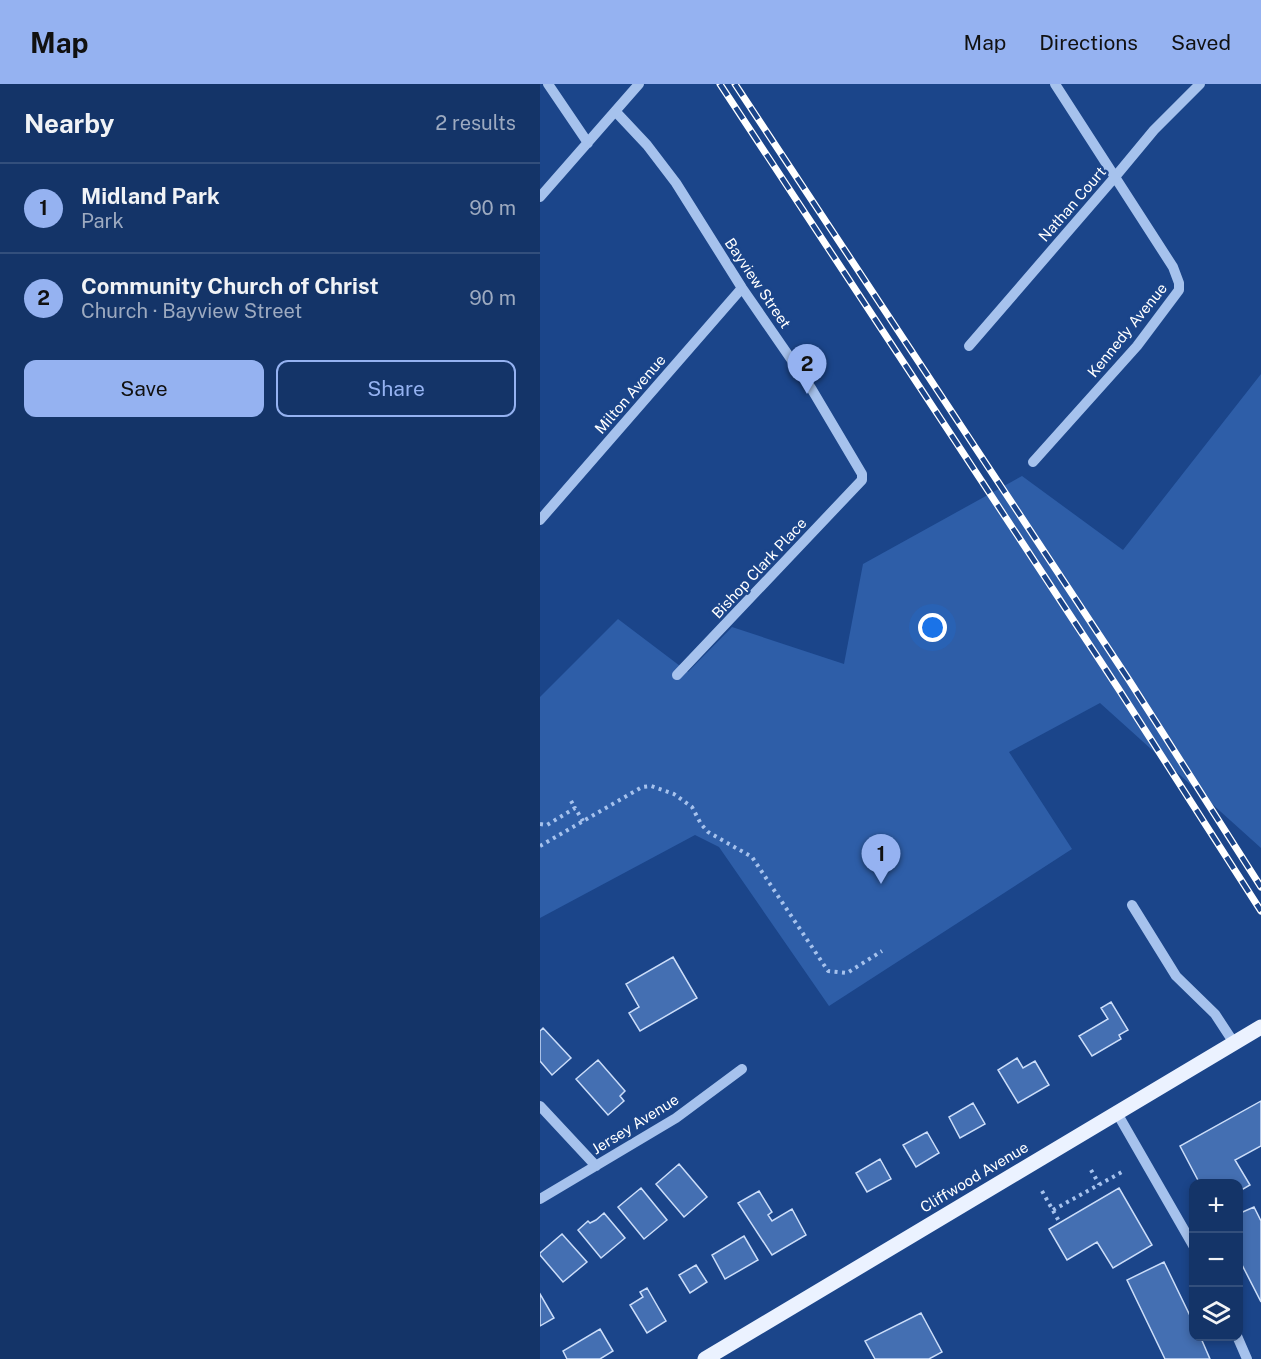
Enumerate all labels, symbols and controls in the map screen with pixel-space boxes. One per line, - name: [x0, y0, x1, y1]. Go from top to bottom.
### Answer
- text: Map: [30, 26, 89, 59]
- text: Map: [964, 30, 1006, 55]
- text: Directions: [1039, 30, 1138, 55]
- text: Saved: [1171, 30, 1231, 55]
- text: Nearby: [24, 108, 114, 139]
- text: 2 results: [435, 111, 516, 135]
- street label: Nathan Court: [1035, 163, 1109, 245]
- text: Midland Park: [81, 183, 220, 209]
- text: 1: [39, 196, 48, 220]
- text: 90 m: [469, 196, 516, 220]
- text: Park: [81, 209, 124, 233]
- street label: Bayview Street: [722, 235, 795, 331]
- text: Community Church of Christ: [81, 273, 379, 299]
- street label: Kennedy Avenue: [1084, 279, 1170, 381]
- text: 2: [37, 286, 50, 310]
- text: 90 m: [469, 286, 516, 310]
- text: Church · Bayview Street: [81, 299, 302, 323]
- pin: 2: [788, 344, 826, 394]
- street label: Milton Avenue: [591, 351, 669, 437]
- button: Save: [24, 360, 264, 417]
- button: Share: [276, 360, 516, 417]
- street label: Bishop Clark Place: [708, 514, 810, 622]
- your location: [918, 613, 947, 642]
- pin: 1: [862, 834, 900, 884]
- street label: Jersey Avenue: [588, 1090, 682, 1158]
- street label: Cliffwood Avenue: [917, 1138, 1031, 1216]
- map controls: [1189, 1179, 1243, 1341]
- button: +: [1189, 1179, 1243, 1233]
- button: −: [1189, 1233, 1243, 1287]
- button: layers: [1189, 1287, 1243, 1341]

